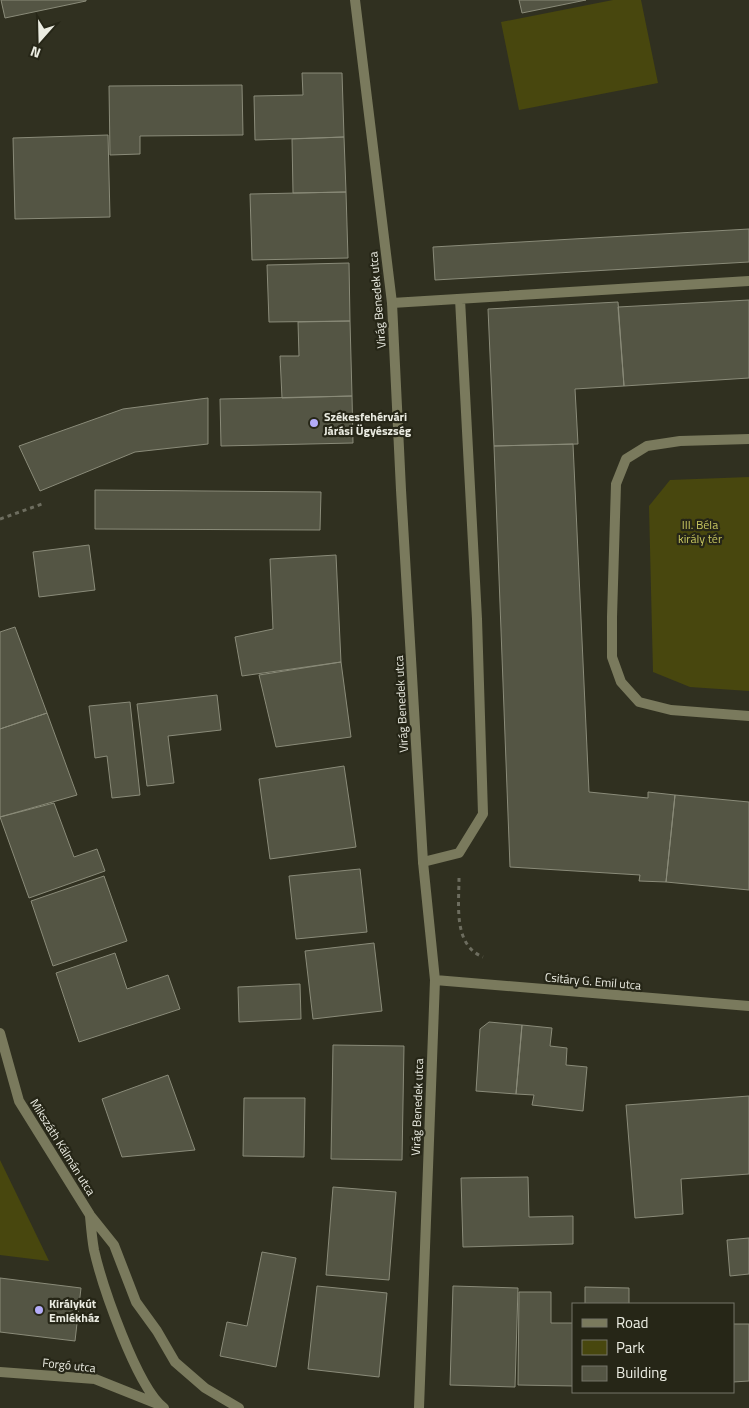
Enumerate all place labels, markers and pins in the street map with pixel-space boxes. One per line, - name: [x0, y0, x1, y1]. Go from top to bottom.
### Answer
- place label: Székesfehérvári Járási Ügyészség: [324, 407, 412, 440]
- marker: Székesfehérvári Járási Ügyészség: [308, 417, 320, 429]
- place label: Királykút Emlékház: [49, 1294, 99, 1327]
- marker: Királykút Emlékház: [33, 1304, 45, 1316]

